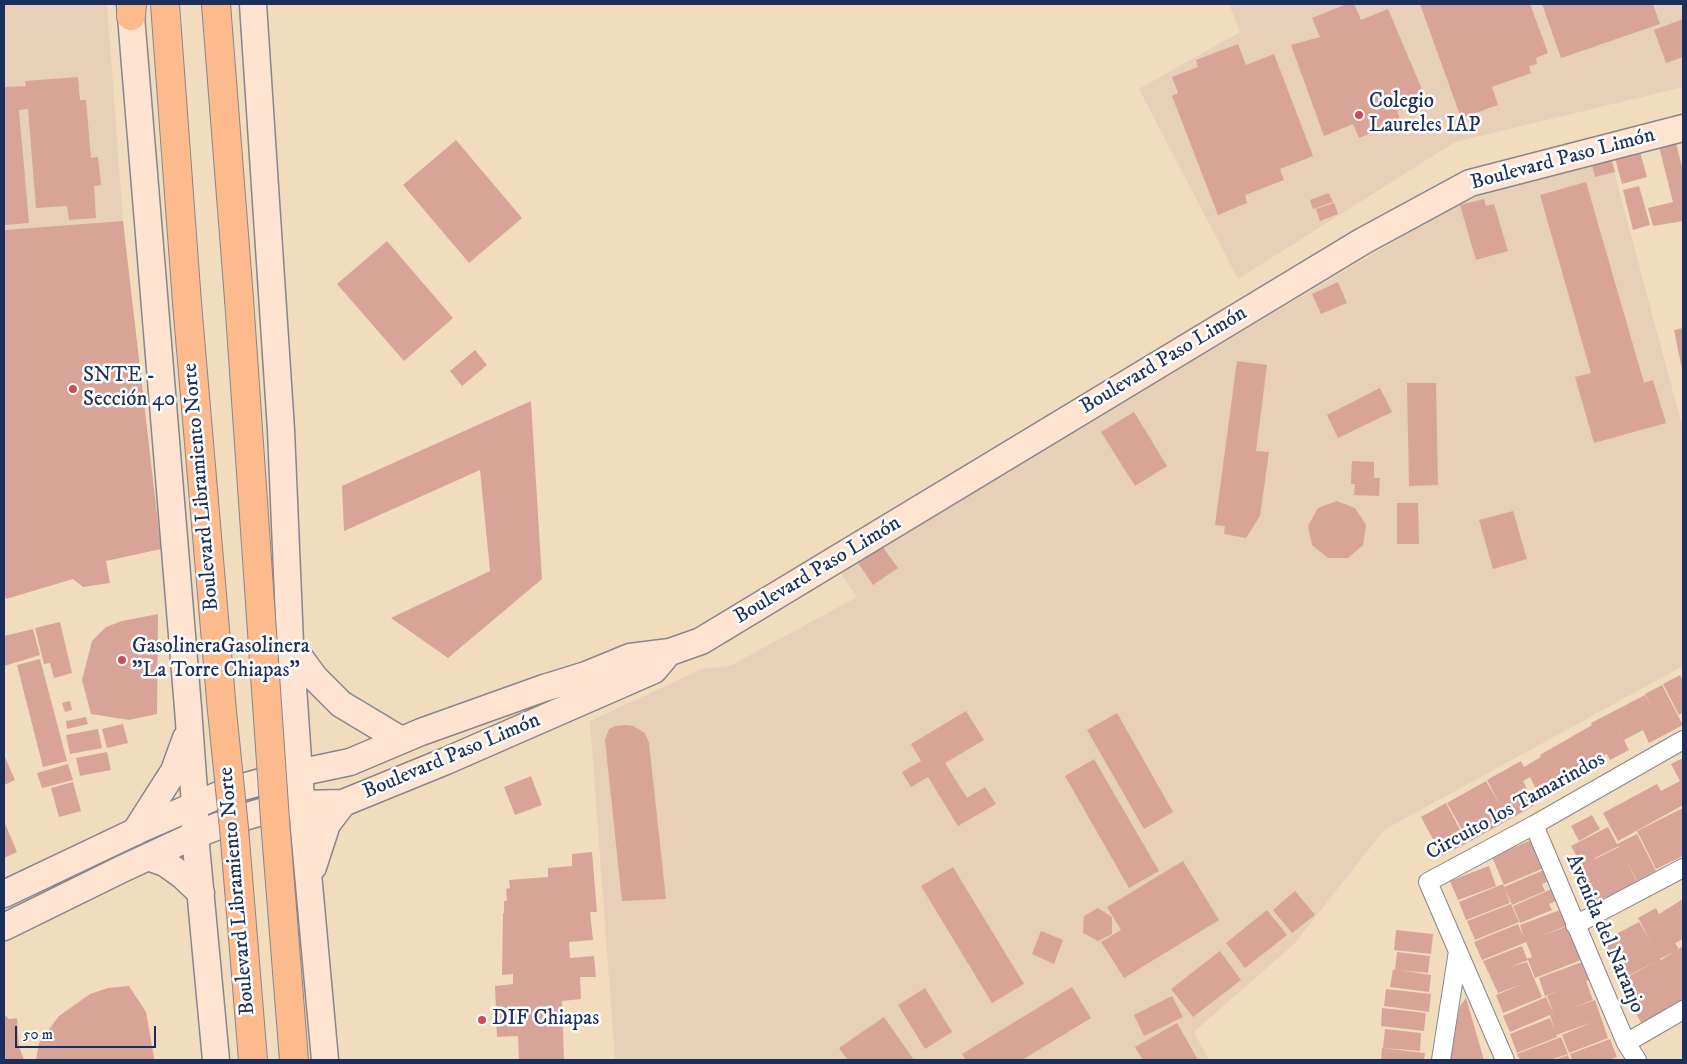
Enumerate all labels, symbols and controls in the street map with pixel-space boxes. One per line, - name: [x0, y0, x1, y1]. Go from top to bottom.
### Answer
- place label: Colegio Laureles IAP: [1369, 90, 1480, 140]
- marker: Colegio Laureles IAP: [1353, 109, 1365, 121]
- street label: Boulevard Paso Limón: [1468, 123, 1658, 197]
- street label: Boulevard Paso Limón: [1076, 301, 1252, 421]
- street label: Boulevard Libramiento Norte: [179, 362, 225, 612]
- place label: SNTE - Sección 40: [83, 364, 175, 414]
- marker: SNTE - Sección 40: [67, 383, 79, 395]
- street label: Boulevard Paso Limón: [730, 511, 906, 631]
- place label: GasolineraGasolinera "La Torre Chiapas": [132, 635, 310, 685]
- marker: GasolineraGasolinera "La Torre Chiapas": [116, 654, 128, 666]
- street label: Boulevard Paso Limón: [360, 708, 544, 806]
- street label: Circuito los Tamarindos: [1422, 747, 1610, 867]
- street label: Boulevard Libramiento Norte: [215, 766, 261, 1016]
- street label: Avenida del Naranjo: [1559, 851, 1649, 1017]
- place label: DIF Chiapas: [492, 1007, 599, 1033]
- marker: DIF Chiapas: [476, 1014, 488, 1026]
- scale bar: [18, 1016, 159, 1048]
- text: 50 m: [23, 1025, 53, 1044]

